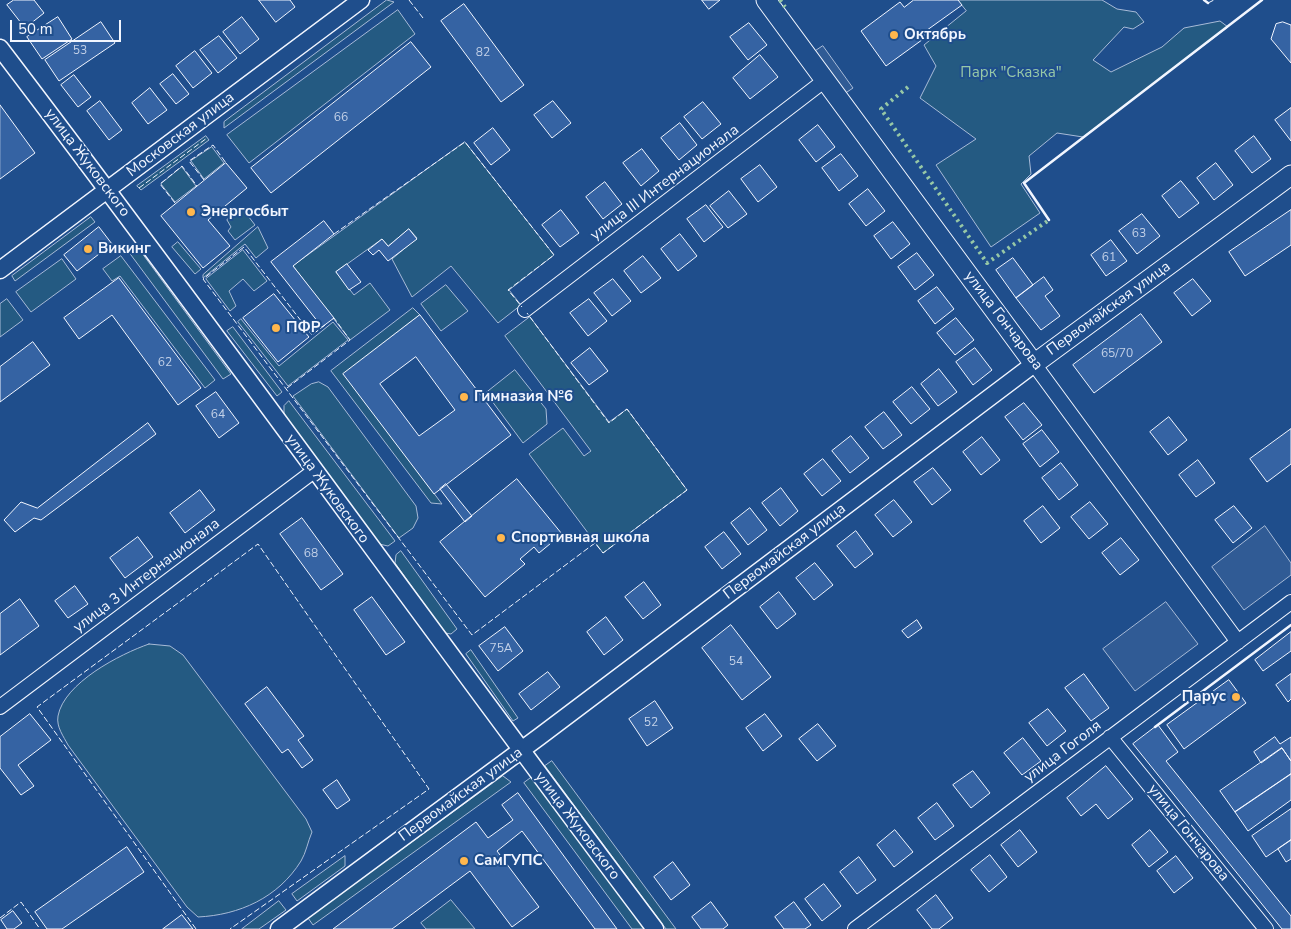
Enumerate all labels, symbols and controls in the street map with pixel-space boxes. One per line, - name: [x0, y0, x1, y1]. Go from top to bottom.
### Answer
- scale bar: [12, 10, 124, 42]
- text: 50 m: [18, 19, 53, 39]
- place label: Октябрь: [904, 26, 966, 44]
- marker: Октябрь: [888, 29, 900, 41]
- house number: 53: [73, 44, 87, 58]
- house number: 82: [476, 46, 490, 60]
- park label: Парк "Сказка": [960, 64, 1062, 82]
- street label: Московская улица: [124, 89, 238, 181]
- street label: улица Жуковского: [40, 105, 134, 221]
- house number: 66: [334, 111, 348, 125]
- street label: улица III Интернационала: [587, 121, 743, 245]
- place label: Энергосбыт: [201, 203, 288, 221]
- marker: Энергосбыт: [185, 206, 197, 218]
- house number: 63: [1132, 227, 1146, 241]
- place label: Викинг: [98, 240, 151, 258]
- marker: Викинг: [82, 243, 94, 255]
- house number: 61: [1102, 251, 1116, 265]
- street label: Первомайская улица: [1044, 258, 1174, 360]
- street label: улица Гончарова: [960, 268, 1046, 374]
- place label: ПФР: [286, 319, 321, 337]
- marker: ПФР: [270, 322, 282, 334]
- house number: 65/70: [1101, 347, 1133, 361]
- house number: 62: [158, 356, 172, 370]
- place label: Гимназия №6: [474, 388, 573, 406]
- marker: Гимназия №6: [458, 391, 470, 403]
- house number: 64: [211, 408, 225, 422]
- street label: улица Жуковского: [281, 431, 373, 547]
- street label: Первомайская улица: [720, 500, 850, 604]
- street label: улица 3 Интернационала: [70, 515, 224, 637]
- place label: Спортивная школа: [511, 529, 650, 547]
- marker: Спортивная школа: [495, 532, 507, 544]
- house number: 68: [304, 547, 318, 561]
- house number: 75А: [489, 642, 513, 656]
- house number: 54: [729, 655, 743, 669]
- place label: Парус: [1182, 688, 1226, 706]
- marker: Парус: [1230, 691, 1242, 703]
- house number: 52: [644, 716, 658, 730]
- street label: улица Гоголя: [1021, 717, 1105, 787]
- street label: Первомайская улица: [396, 744, 526, 846]
- street label: улица Жуковского: [530, 768, 624, 884]
- street label: улица Гончарова: [1143, 781, 1233, 885]
- place label: СамГУПС: [474, 852, 543, 870]
- marker: СамГУПС: [458, 855, 470, 867]

